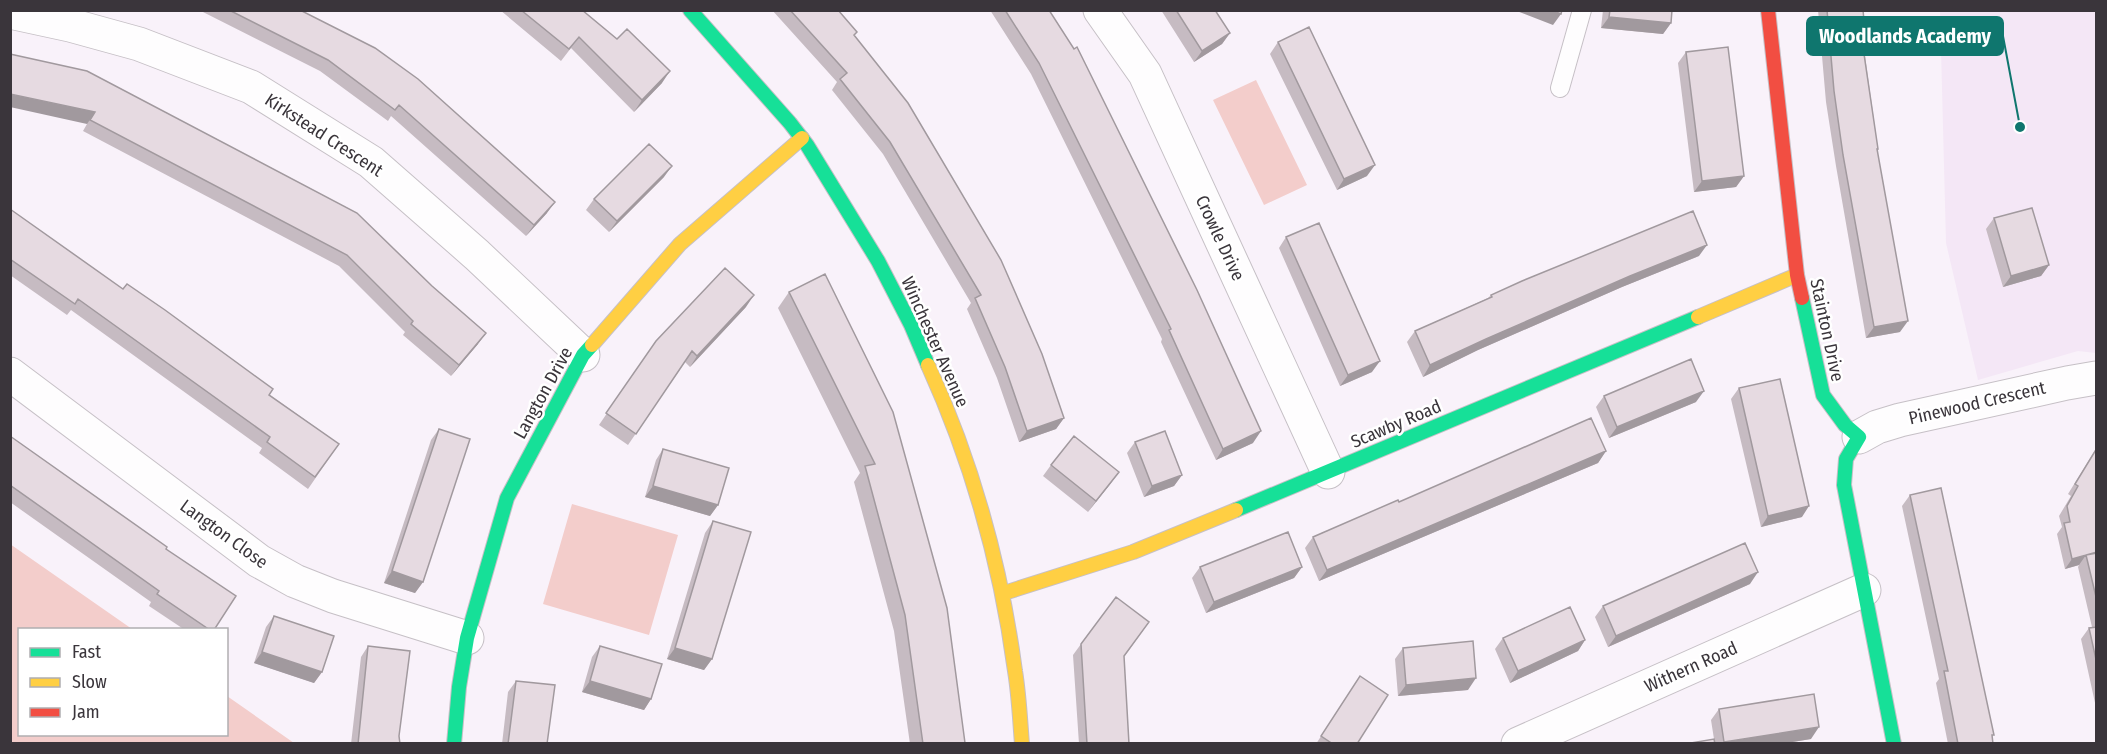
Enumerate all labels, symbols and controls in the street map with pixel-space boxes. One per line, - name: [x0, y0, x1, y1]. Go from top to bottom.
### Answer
- callout: Woodlands Academy: [1807, 17, 2003, 55]
- text: Woodlands Academy: [1819, 24, 1992, 48]
- street label: Kirkstead Crescent: [261, 89, 387, 181]
- street label: Crowle Drive: [1191, 192, 1249, 284]
- street label: Winchester Avenue: [896, 273, 974, 411]
- street label: Stainton Drive: [1805, 277, 1849, 383]
- street label: Langton Drive: [509, 343, 577, 443]
- street label: Pinewood Crescent: [1906, 377, 2048, 429]
- street label: Scawby Road: [1347, 395, 1445, 453]
- street label: Langton Close: [176, 495, 272, 573]
- legend: [18, 628, 228, 736]
- street label: Withern Road: [1641, 637, 1741, 697]
- text: Fast: [72, 641, 101, 663]
- text: Slow: [72, 671, 107, 693]
- text: Jam: [72, 701, 100, 723]

